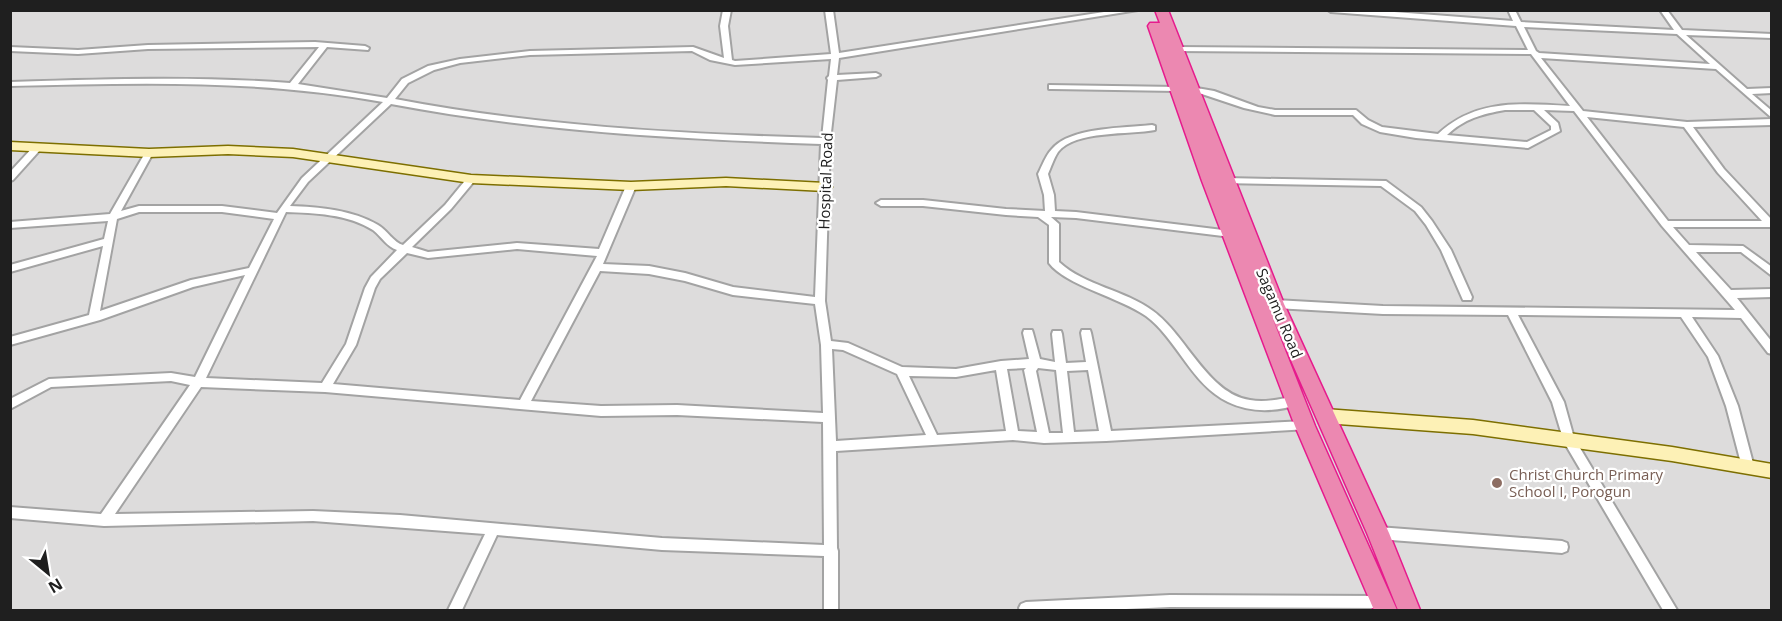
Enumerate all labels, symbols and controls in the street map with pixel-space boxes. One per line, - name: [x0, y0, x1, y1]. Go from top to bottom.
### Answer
- street label: Hospital Road: [813, 132, 837, 230]
- street label: Sagamu Road: [1252, 265, 1308, 361]
- place label: Christ Church Primary School I, Porogun: [1509, 464, 1664, 501]
- marker: Christ Church Primary School I, Porogun: [1490, 476, 1504, 490]
- north arrow: [18, 543, 78, 603]
- text: N: [44, 573, 67, 599]

